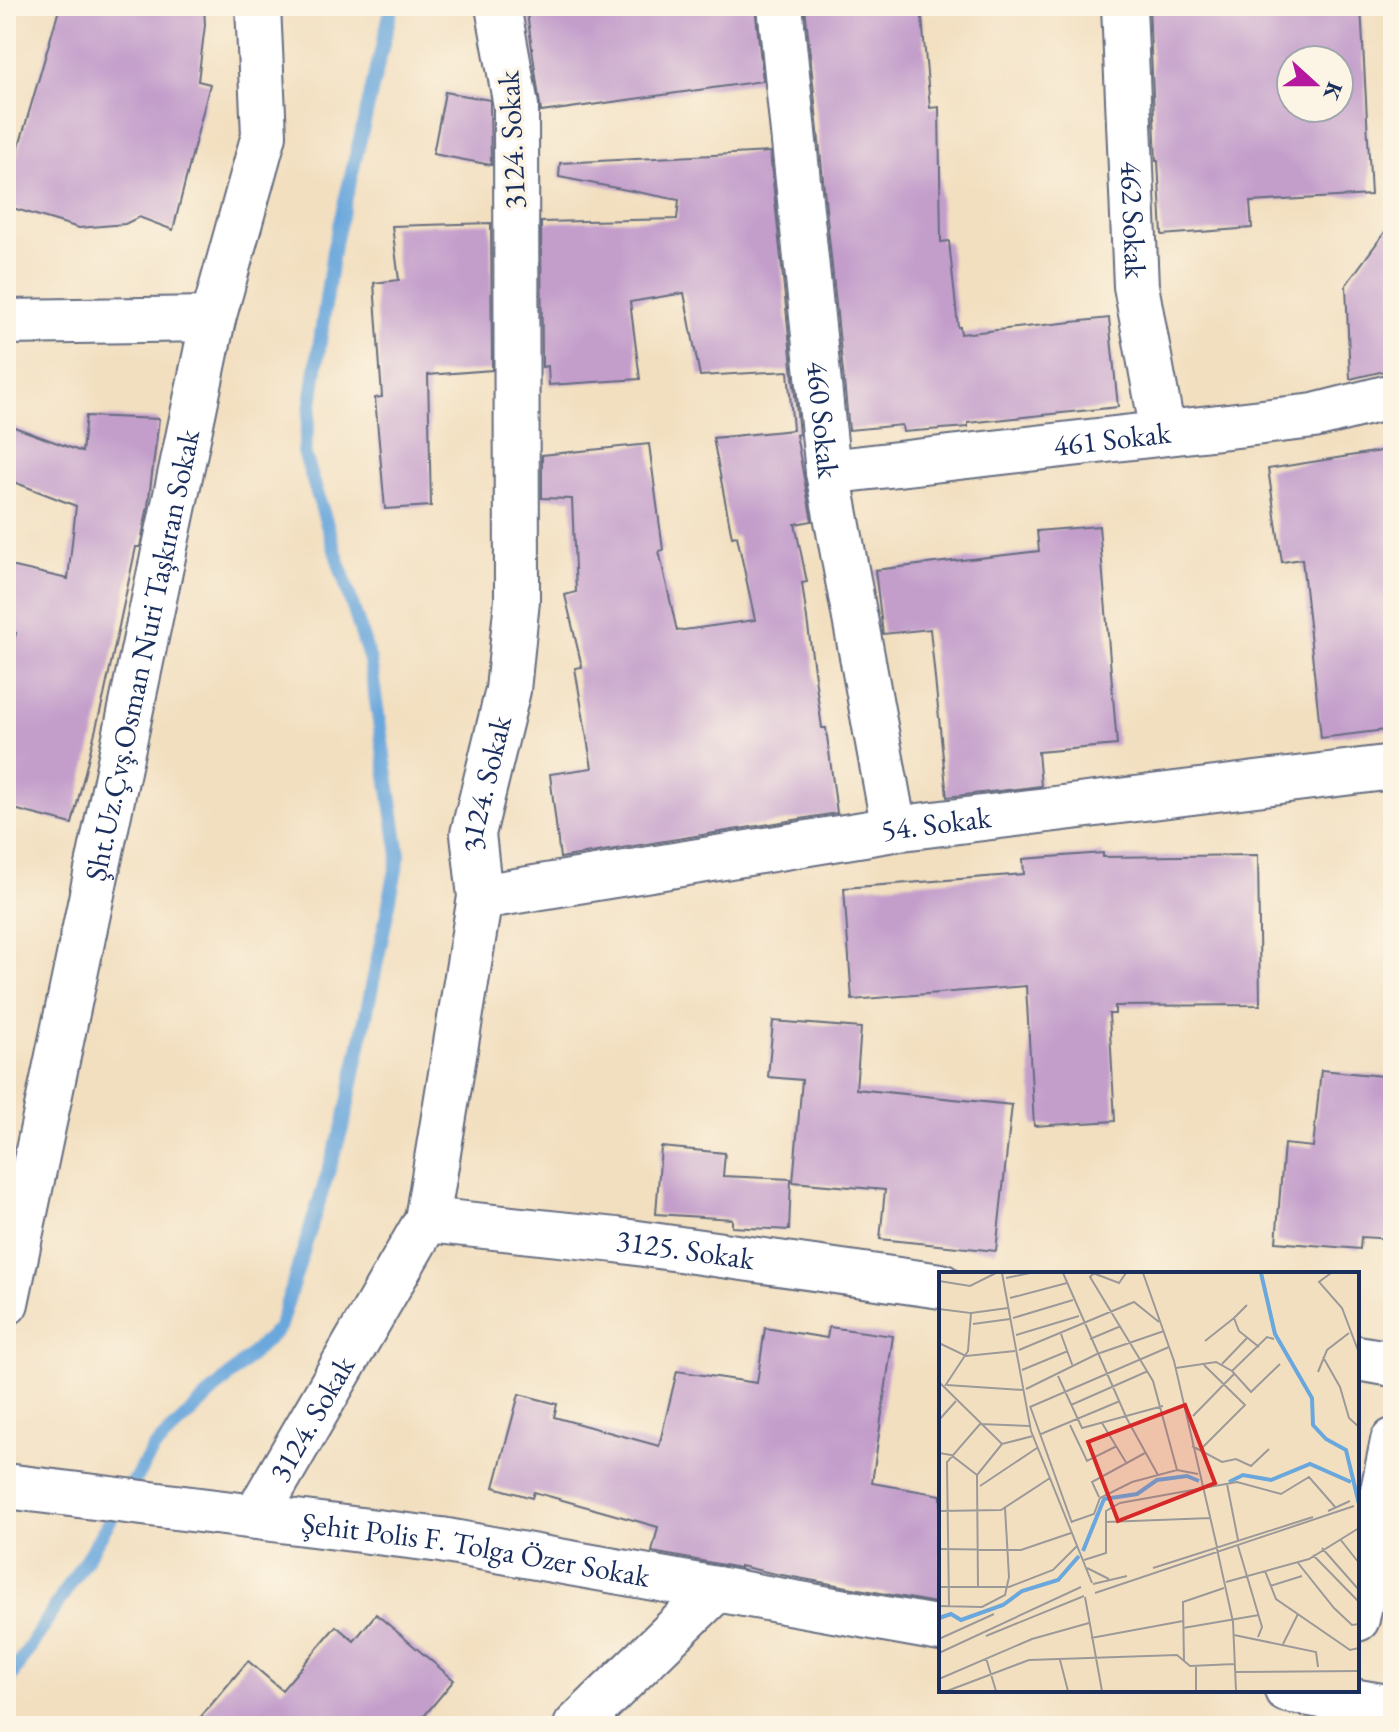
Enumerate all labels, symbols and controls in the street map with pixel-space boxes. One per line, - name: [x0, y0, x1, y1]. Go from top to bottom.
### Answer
- north arrow: [1275, 44, 1355, 124]
- street label: 3124. Sokak: [488, 69, 535, 210]
- text: K: [1317, 78, 1350, 104]
- street label: 462 Sokak: [1112, 160, 1156, 280]
- street label: 460 Sokak: [798, 359, 849, 481]
- street label: 461 Sokak: [1051, 413, 1174, 465]
- street label: Şht.Uz.Çvş.Osman Nuri Taşkıran Sokak: [75, 425, 208, 884]
- street label: 3124. Sokak: [453, 711, 520, 854]
- street label: 54. Sokak: [878, 797, 994, 850]
- street label: 3125. Sokak: [614, 1220, 758, 1278]
- inset map: [939, 1272, 1359, 1692]
- street label: 3124. Sokak: [260, 1348, 364, 1489]
- street label: Şehit Polis F. Tolga Özer Sokak: [299, 1503, 654, 1596]

